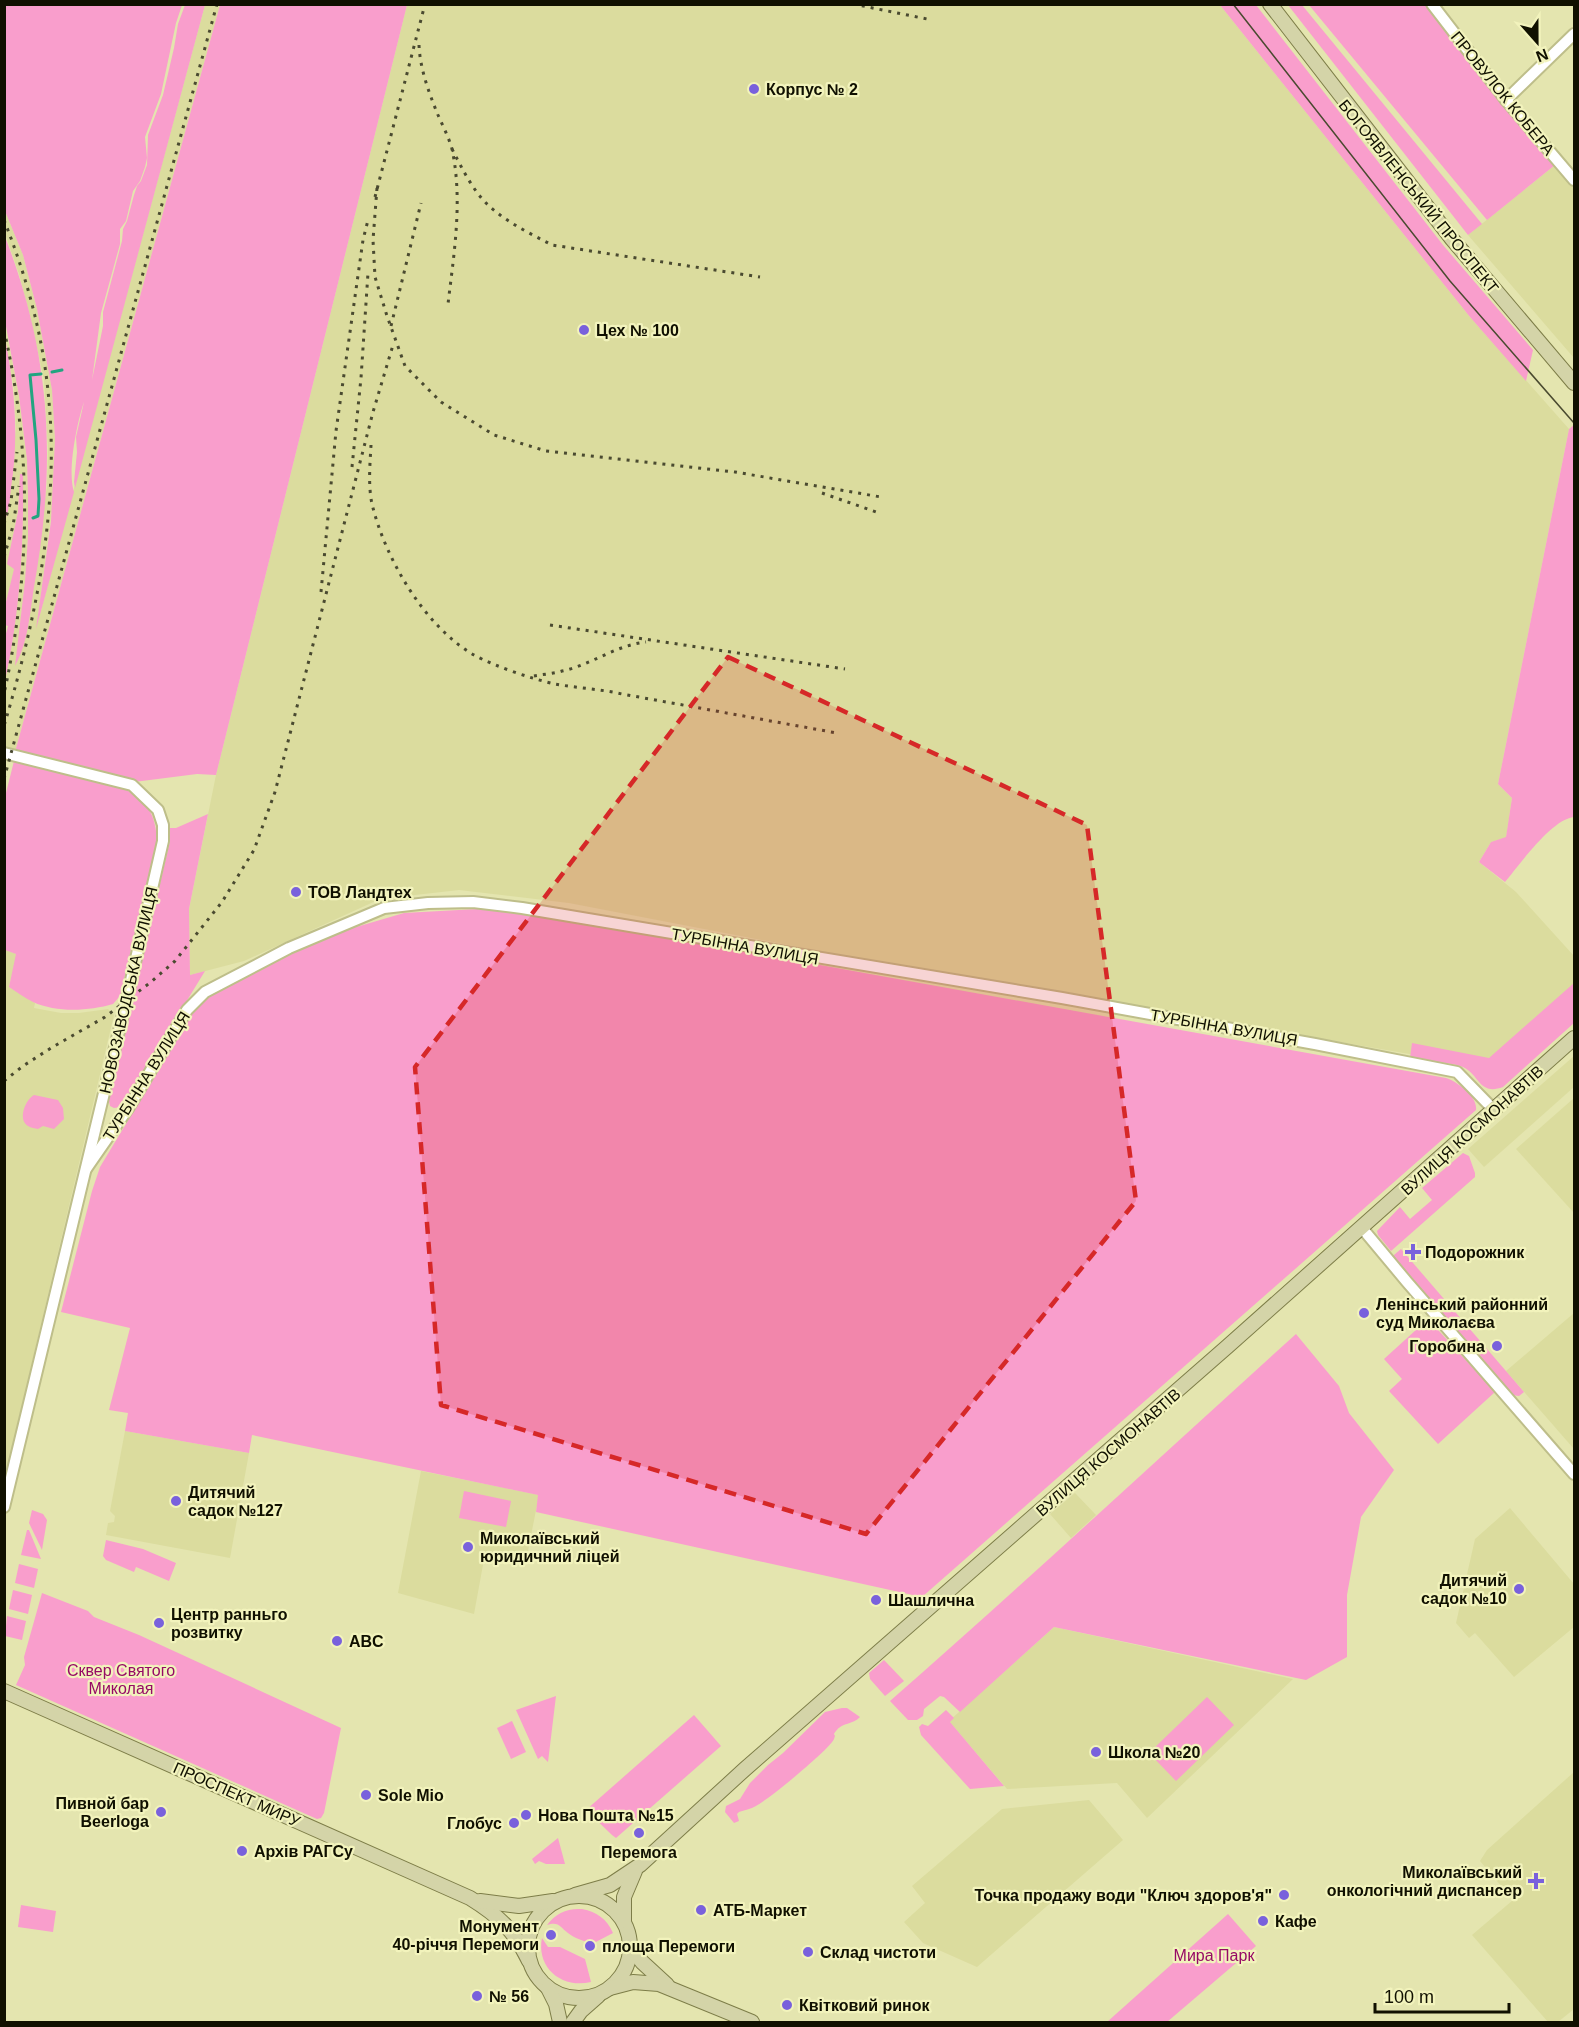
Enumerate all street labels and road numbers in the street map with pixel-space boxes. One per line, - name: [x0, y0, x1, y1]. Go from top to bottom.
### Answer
- street label: ПРОВУЛОК КОБЕРА: [1448, 28, 1558, 159]
- street label: БОГОЯВЛЕНСЬКИЙ ПРОСПЕКТ: [1335, 96, 1503, 296]
- street label: НОВОЗАВОДСЬКА ВУЛИЦЯ: [96, 885, 161, 1095]
- street label: ТУРБІННА ВУЛИЦЯ: [670, 925, 820, 968]
- street label: ТУРБІННА ВУЛИЦЯ: [1149, 1006, 1299, 1049]
- street label: ТУРБІННА ВУЛИЦЯ: [100, 1009, 193, 1144]
- street label: ВУЛИЦЯ КОСМОНАВТІВ: [1398, 1062, 1547, 1199]
- street label: ВУЛИЦЯ КОСМОНАВТІВ: [1033, 1385, 1184, 1519]
- street label: ПРОСПЕКТ МИРУ: [171, 1759, 304, 1830]

